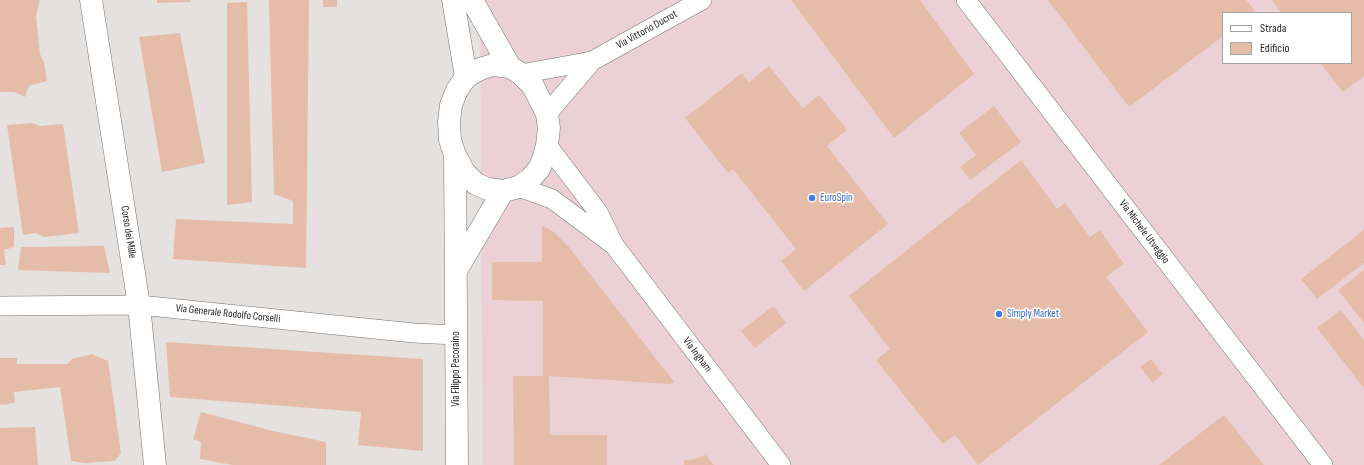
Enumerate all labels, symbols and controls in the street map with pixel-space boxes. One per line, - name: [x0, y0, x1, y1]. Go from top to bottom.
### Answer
- street label: Via Vittorio Ducrot: [614, 8, 680, 52]
- legend: [1222, 12, 1352, 64]
- text: Strada: [1260, 21, 1286, 36]
- text: Edificio: [1260, 41, 1289, 56]
- place label: EuroSpin: [820, 191, 853, 205]
- marker: EuroSpin: [807, 193, 817, 203]
- street label: Via Michele Utveggio: [1116, 198, 1172, 266]
- street label: Corso dei Mille: [117, 205, 139, 259]
- street label: Via Generale Rodolfo Corselli: [175, 302, 281, 326]
- place label: Simply Market: [1007, 307, 1059, 321]
- marker: Simply Market: [994, 309, 1004, 319]
- street label: Via Filippo Pecoraino: [449, 331, 463, 407]
- street label: Via Ingham: [680, 335, 714, 375]

